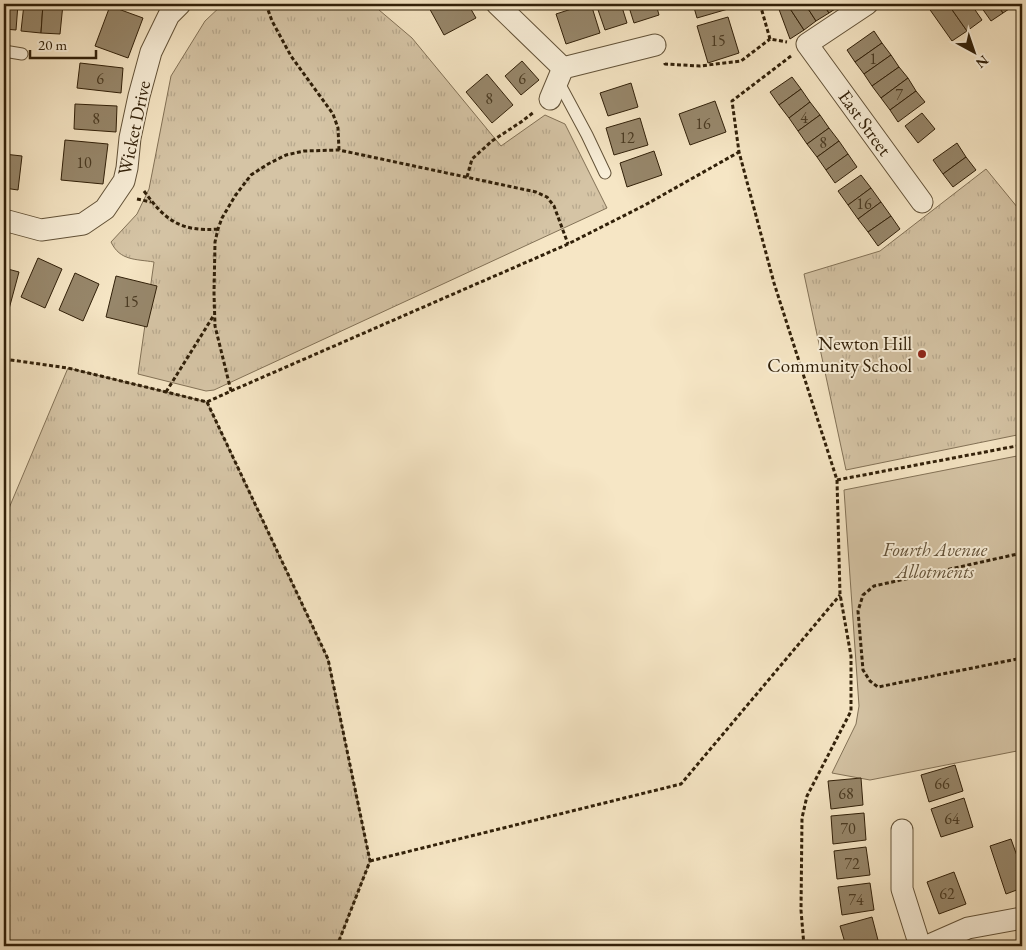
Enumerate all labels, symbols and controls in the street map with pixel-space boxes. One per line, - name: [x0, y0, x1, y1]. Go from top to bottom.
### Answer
- scale bar: [30, 28, 96, 60]
- north arrow: [948, 28, 998, 78]
- house number: 15: [710, 30, 726, 51]
- text: 20 m: [38, 35, 67, 54]
- house number: 1: [869, 48, 877, 69]
- text: N: [972, 51, 992, 73]
- house number: 6: [96, 68, 104, 89]
- house number: 6: [518, 68, 526, 89]
- street label: Wicket Drive: [112, 78, 156, 178]
- house number: 7: [895, 84, 903, 105]
- street label: East Street: [833, 85, 897, 161]
- house number: 8: [485, 88, 493, 109]
- house number: 4: [800, 107, 808, 128]
- house number: 8: [92, 108, 100, 129]
- house number: 16: [695, 113, 711, 134]
- house number: 12: [619, 127, 635, 148]
- house number: 8: [819, 132, 827, 153]
- house number: 10: [76, 152, 92, 173]
- house number: 16: [856, 193, 872, 214]
- house number: 15: [123, 291, 139, 312]
- place label: Newton Hill Community School: [767, 331, 912, 378]
- marker: Newton Hill Community School: [916, 348, 928, 360]
- park label: Fourth Avenue Allotments: [882, 537, 988, 584]
- house number: 66: [934, 773, 950, 794]
- house number: 68: [838, 783, 854, 804]
- house number: 64: [944, 808, 960, 829]
- house number: 70: [840, 818, 856, 839]
- house number: 72: [844, 853, 860, 874]
- house number: 62: [939, 883, 955, 904]
- house number: 74: [848, 889, 864, 910]

